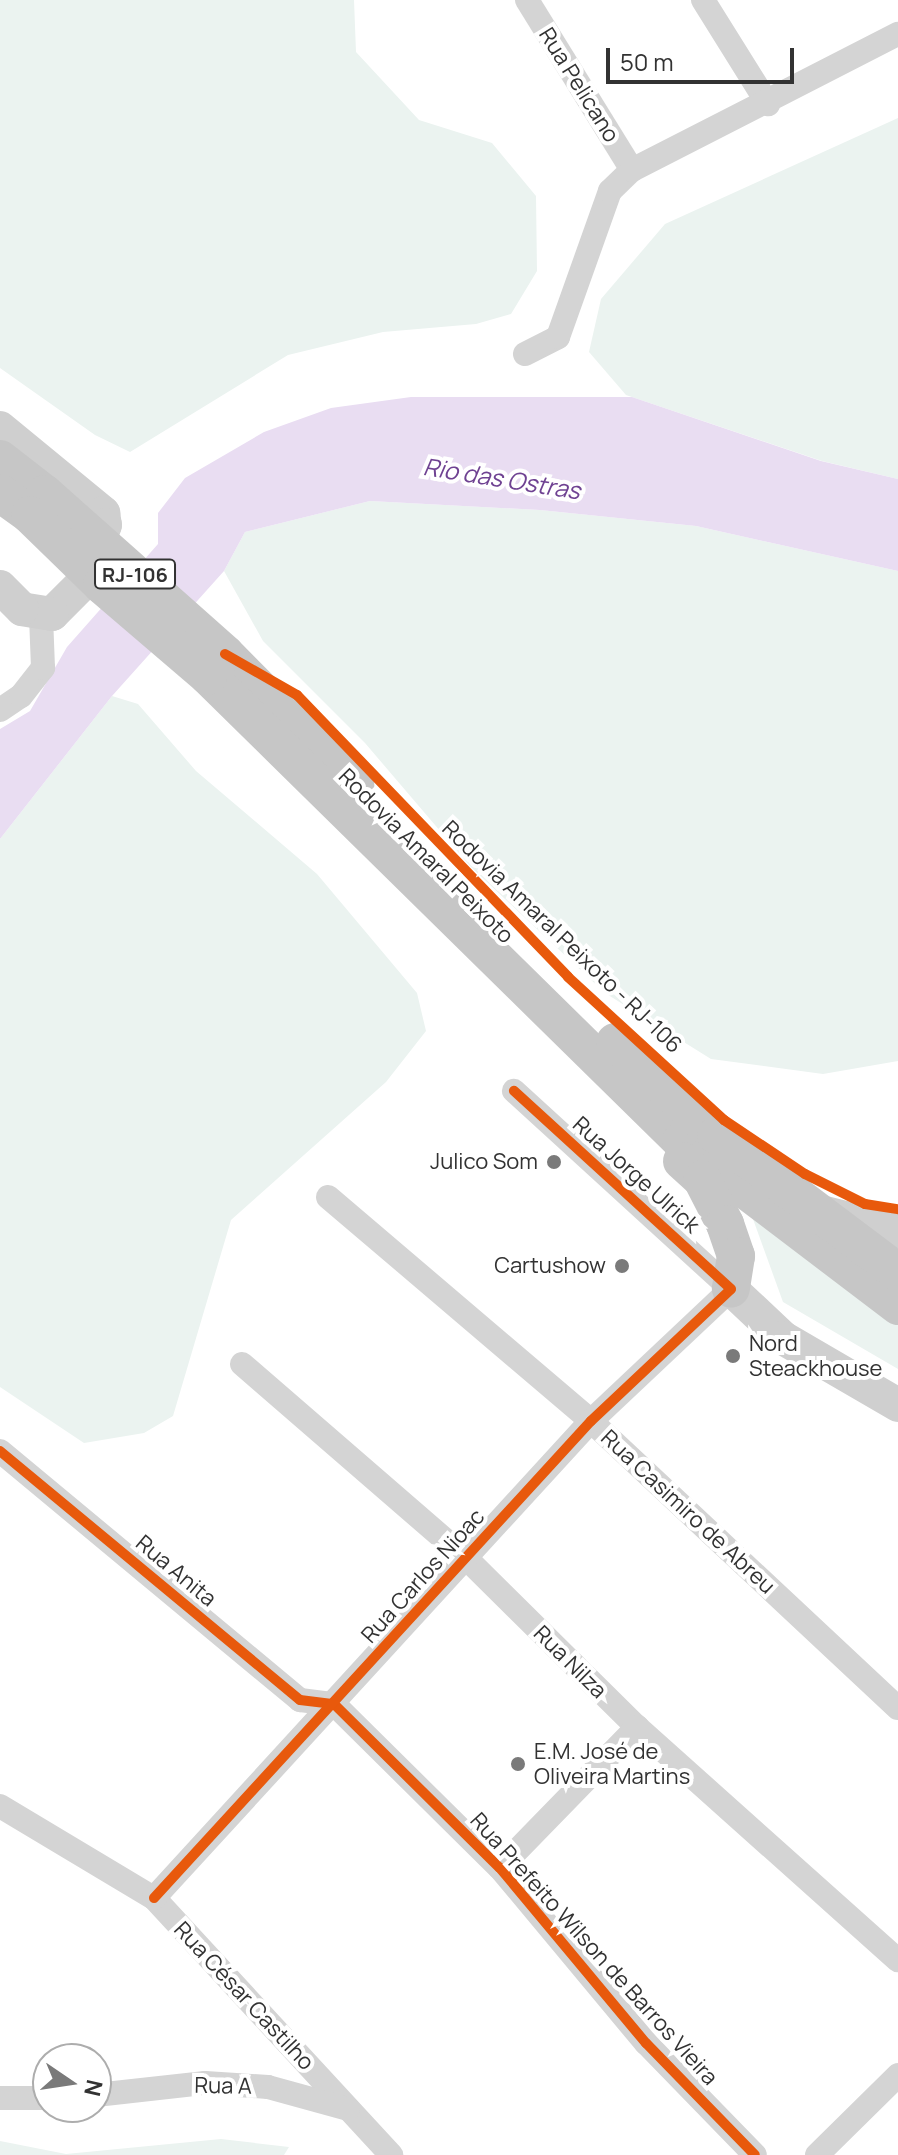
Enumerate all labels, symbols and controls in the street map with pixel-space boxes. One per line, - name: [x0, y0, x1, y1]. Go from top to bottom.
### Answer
- street label: Rua Pelicano: [533, 23, 625, 147]
- scale bar: [610, 32, 798, 82]
- text: 50 m: [620, 45, 674, 78]
- water label: Rio das Ostras: [422, 451, 582, 505]
- road number: RJ-106: [93, 558, 177, 590]
- street label: Rodovia Amaral Peixoto: [333, 763, 519, 949]
- street label: Rodovia Amaral Peixoto - RJ-106: [437, 815, 687, 1059]
- street label: Rua Jorge Ulrick: [567, 1111, 705, 1239]
- place label: Julico Som: [430, 1149, 538, 1175]
- marker: Julico Som: [545, 1153, 563, 1171]
- place label: Cartushow: [494, 1253, 606, 1279]
- marker: Cartushow: [613, 1257, 631, 1275]
- place label: Nord Steackhouse: [749, 1330, 882, 1382]
- marker: Nord Steackhouse: [724, 1347, 742, 1365]
- street label: Rua Casimiro de Abreu: [596, 1425, 780, 1599]
- street label: Rua Carlos Nioac: [356, 1504, 490, 1648]
- street label: Rua Anita: [130, 1530, 222, 1612]
- street label: Rua Nilza: [528, 1620, 612, 1704]
- place label: E.M. José de Oliveira Martins: [534, 1738, 690, 1790]
- marker: E.M. José de Oliveira Martins: [509, 1755, 527, 1773]
- street label: Rua Prefeito Wilson de Barros Vieira: [465, 1807, 723, 2091]
- street label: Rua César Castilho: [169, 1916, 319, 2076]
- north arrow: [32, 2043, 112, 2123]
- street label: Rua A: [194, 2072, 252, 2100]
- text: N: [77, 2077, 110, 2099]

